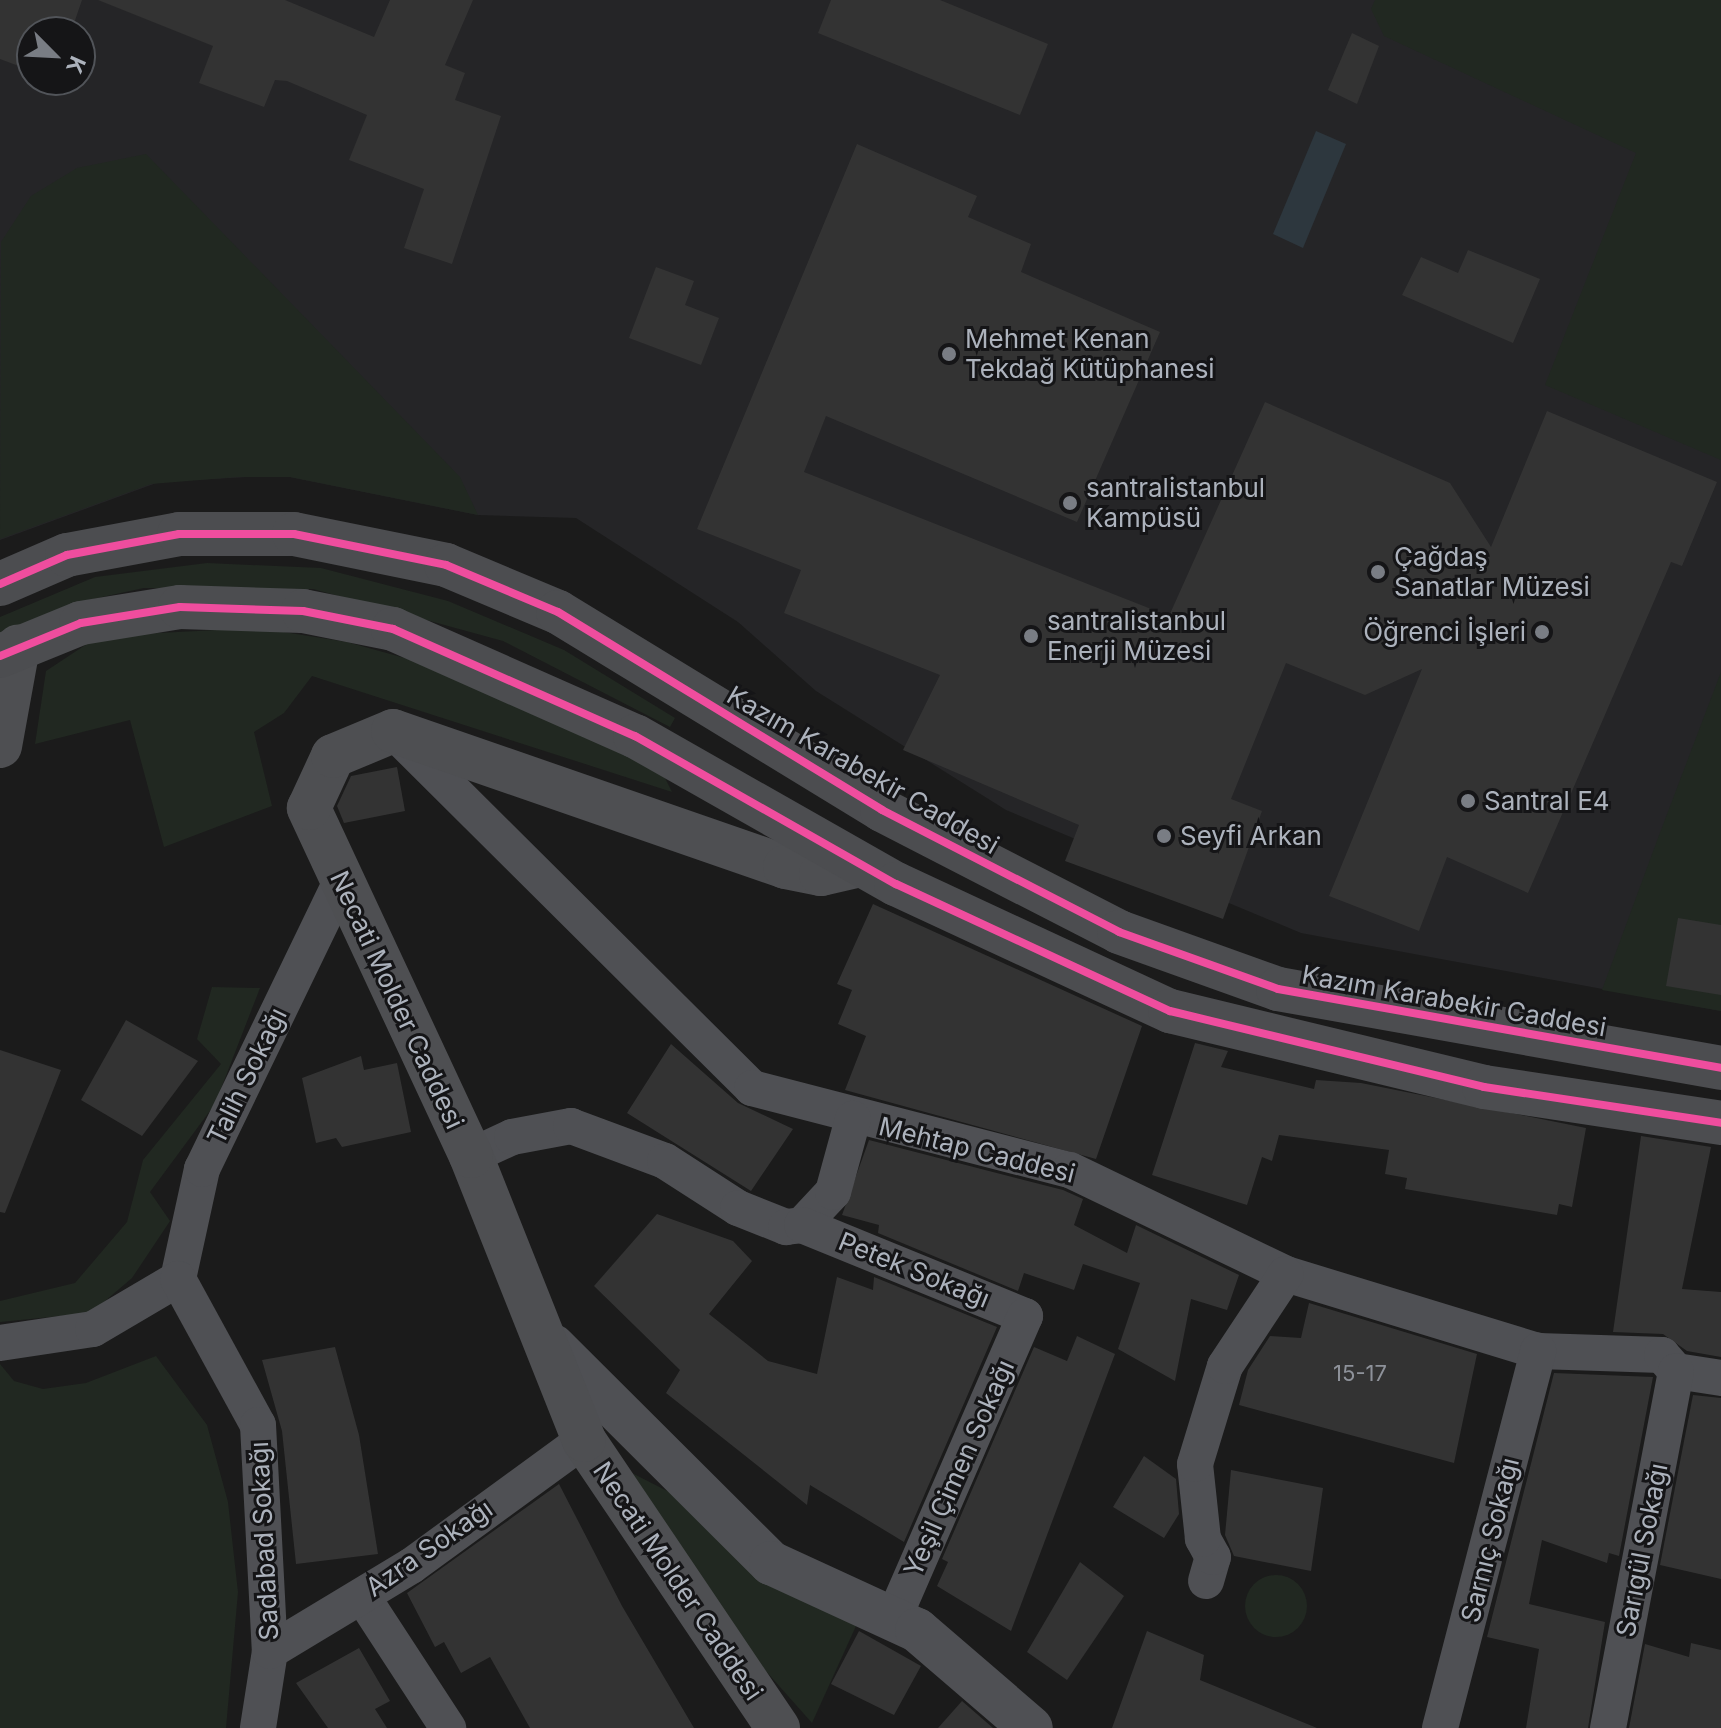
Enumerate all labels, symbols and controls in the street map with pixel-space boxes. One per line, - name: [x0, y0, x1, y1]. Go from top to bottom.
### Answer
- north arrow: [16, 16, 96, 96]
- text: K: [61, 52, 91, 77]
- place label: Mehmet Kenan Tekdağ Kütüphanesi: [965, 323, 1215, 384]
- marker: Mehmet Kenan Tekdağ Kütüphanesi: [940, 345, 958, 363]
- place label: santralistanbul Kampüsü: [1086, 472, 1265, 534]
- marker: santralistanbul Kampüsü: [1061, 494, 1079, 512]
- place label: Çağdaş Sanatlar Müzesi: [1394, 541, 1590, 602]
- marker: Çağdaş Sanatlar Müzesi: [1369, 563, 1387, 581]
- place label: santralistanbul Enerji Müzesi: [1047, 605, 1226, 666]
- place label: Öğrenci İşleri: [1363, 616, 1526, 648]
- marker: Öğrenci İşleri: [1533, 623, 1551, 641]
- marker: santralistanbul Enerji Müzesi: [1022, 627, 1040, 645]
- street label: Kazım Karabekir Caddesi: [722, 679, 1004, 861]
- place label: Santral E4: [1484, 785, 1610, 817]
- marker: Santral E4: [1459, 792, 1477, 810]
- place label: Seyfi Arkan: [1180, 820, 1322, 852]
- marker: Seyfi Arkan: [1155, 827, 1173, 845]
- street label: Necati Molder Caddesi: [324, 866, 470, 1134]
- street label: Kazım Karabekir Caddesi: [1299, 959, 1609, 1043]
- street label: Talih Sokağı: [201, 1003, 293, 1149]
- street label: Mehtap Caddesi: [876, 1111, 1078, 1189]
- street label: Petek Sokağı: [834, 1226, 994, 1314]
- street label: Yeşil Çimen Sokağı: [897, 1355, 1021, 1581]
- house number: 15-17: [1333, 1361, 1387, 1387]
- street label: Sadabad Sokağı: [243, 1441, 285, 1641]
- street label: Sarnıç Sokağı: [1454, 1454, 1526, 1626]
- street label: Necati Molder Caddesi: [587, 1456, 769, 1706]
- street label: Sarıgül Sokağı: [1610, 1461, 1674, 1639]
- street label: Azra Sokağı: [360, 1493, 498, 1603]

